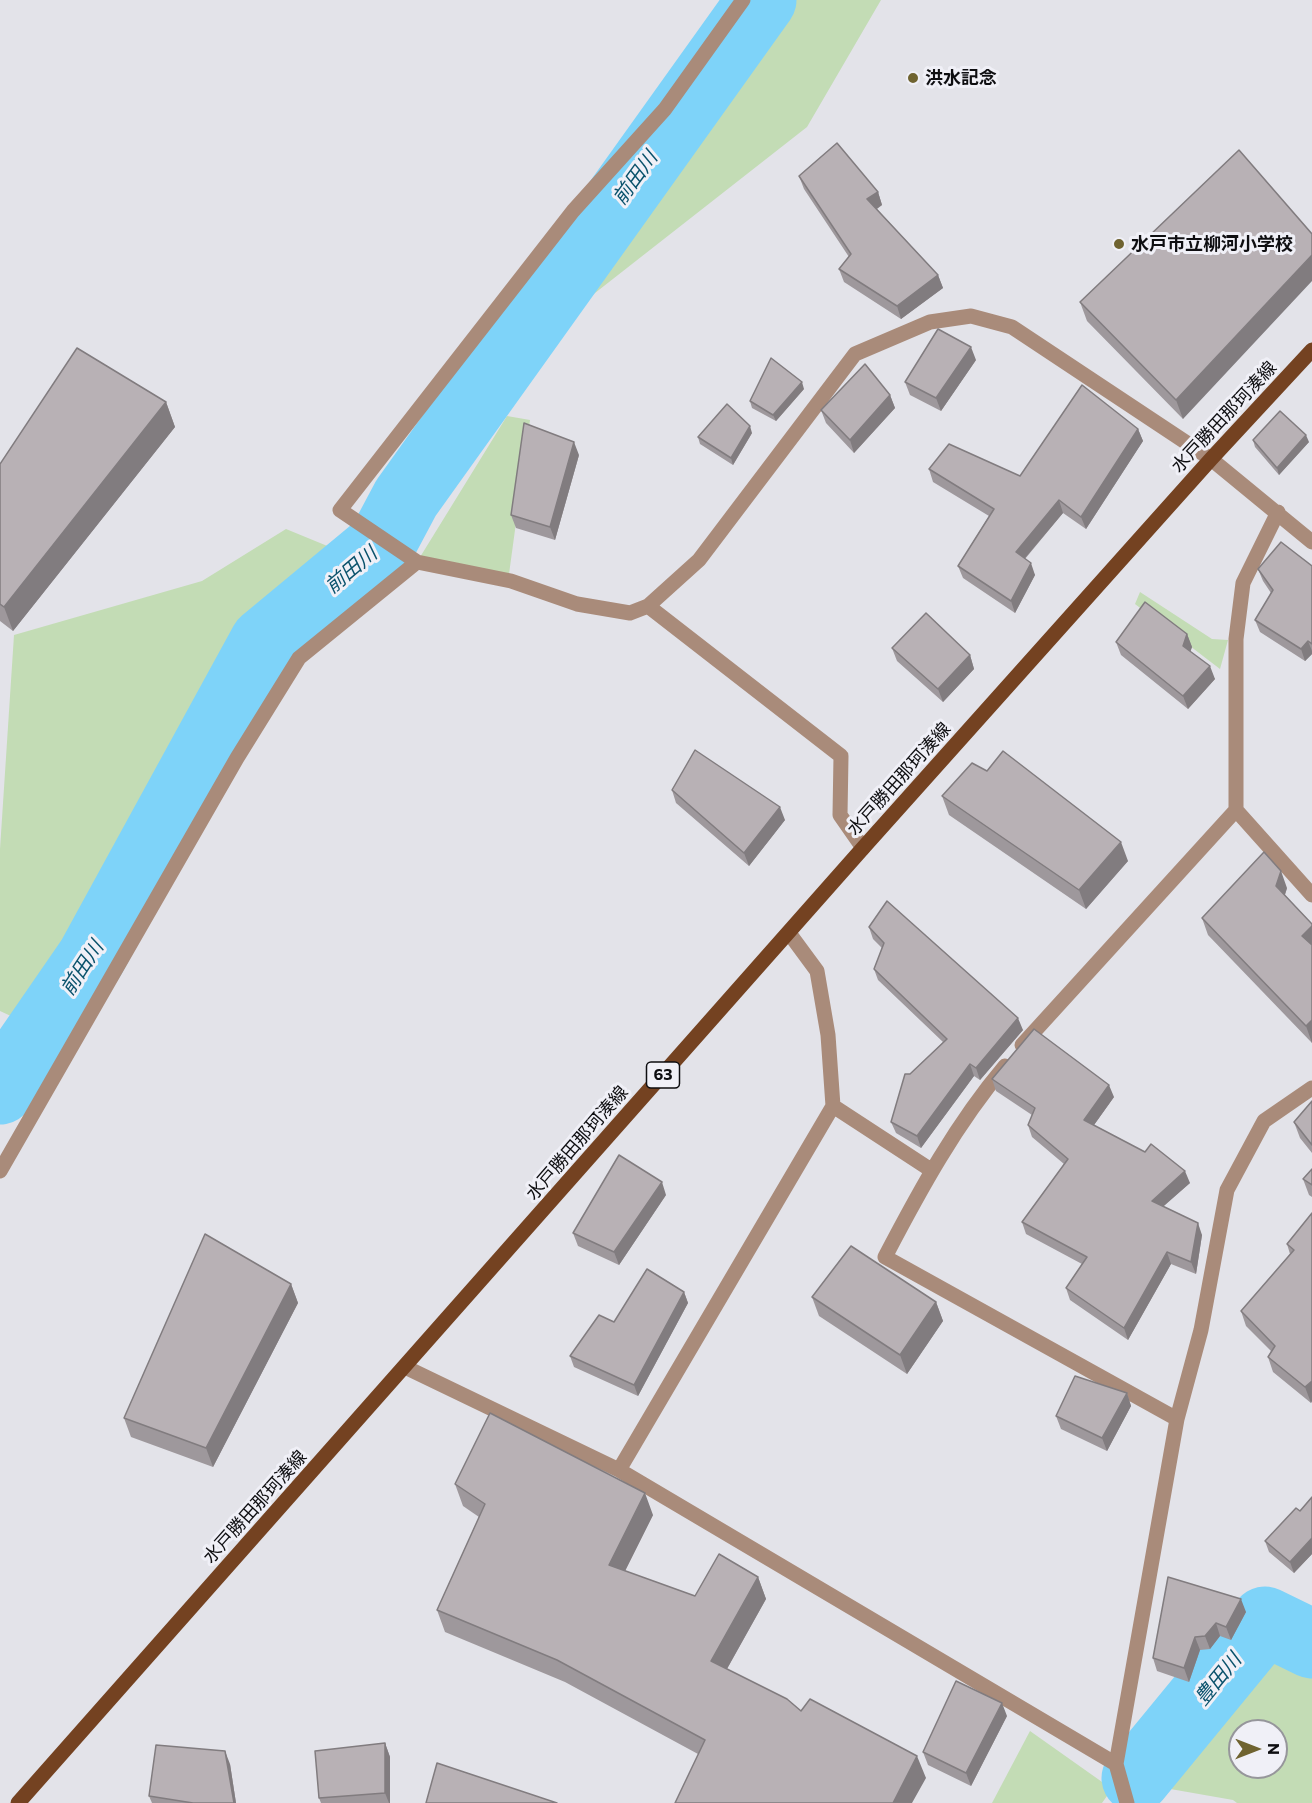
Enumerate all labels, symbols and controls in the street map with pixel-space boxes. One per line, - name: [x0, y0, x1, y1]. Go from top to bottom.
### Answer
- place label: 洪水記念: [925, 67, 997, 89]
- marker: 洪水記念: [906, 71, 920, 85]
- water label: 前田川: [608, 147, 662, 209]
- place label: 水戸市立柳河小学校: [1131, 233, 1293, 255]
- marker: 水戸市立柳河小学校: [1112, 237, 1126, 251]
- street label: 水戸勝田那珂湊線: [1167, 357, 1281, 477]
- water label: 前田川: [320, 542, 382, 598]
- street label: 水戸勝田那珂湊線: [843, 718, 955, 840]
- water label: 前田川: [56, 936, 108, 1000]
- road number: 63: [646, 1062, 680, 1088]
- street label: 水戸勝田那珂湊線: [522, 1082, 632, 1204]
- street label: 水戸勝田那珂湊線: [199, 1446, 311, 1568]
- water label: 豊田川: [1190, 1648, 1246, 1710]
- north arrow: [1228, 1719, 1288, 1779]
- text: N: [1265, 1743, 1284, 1755]

